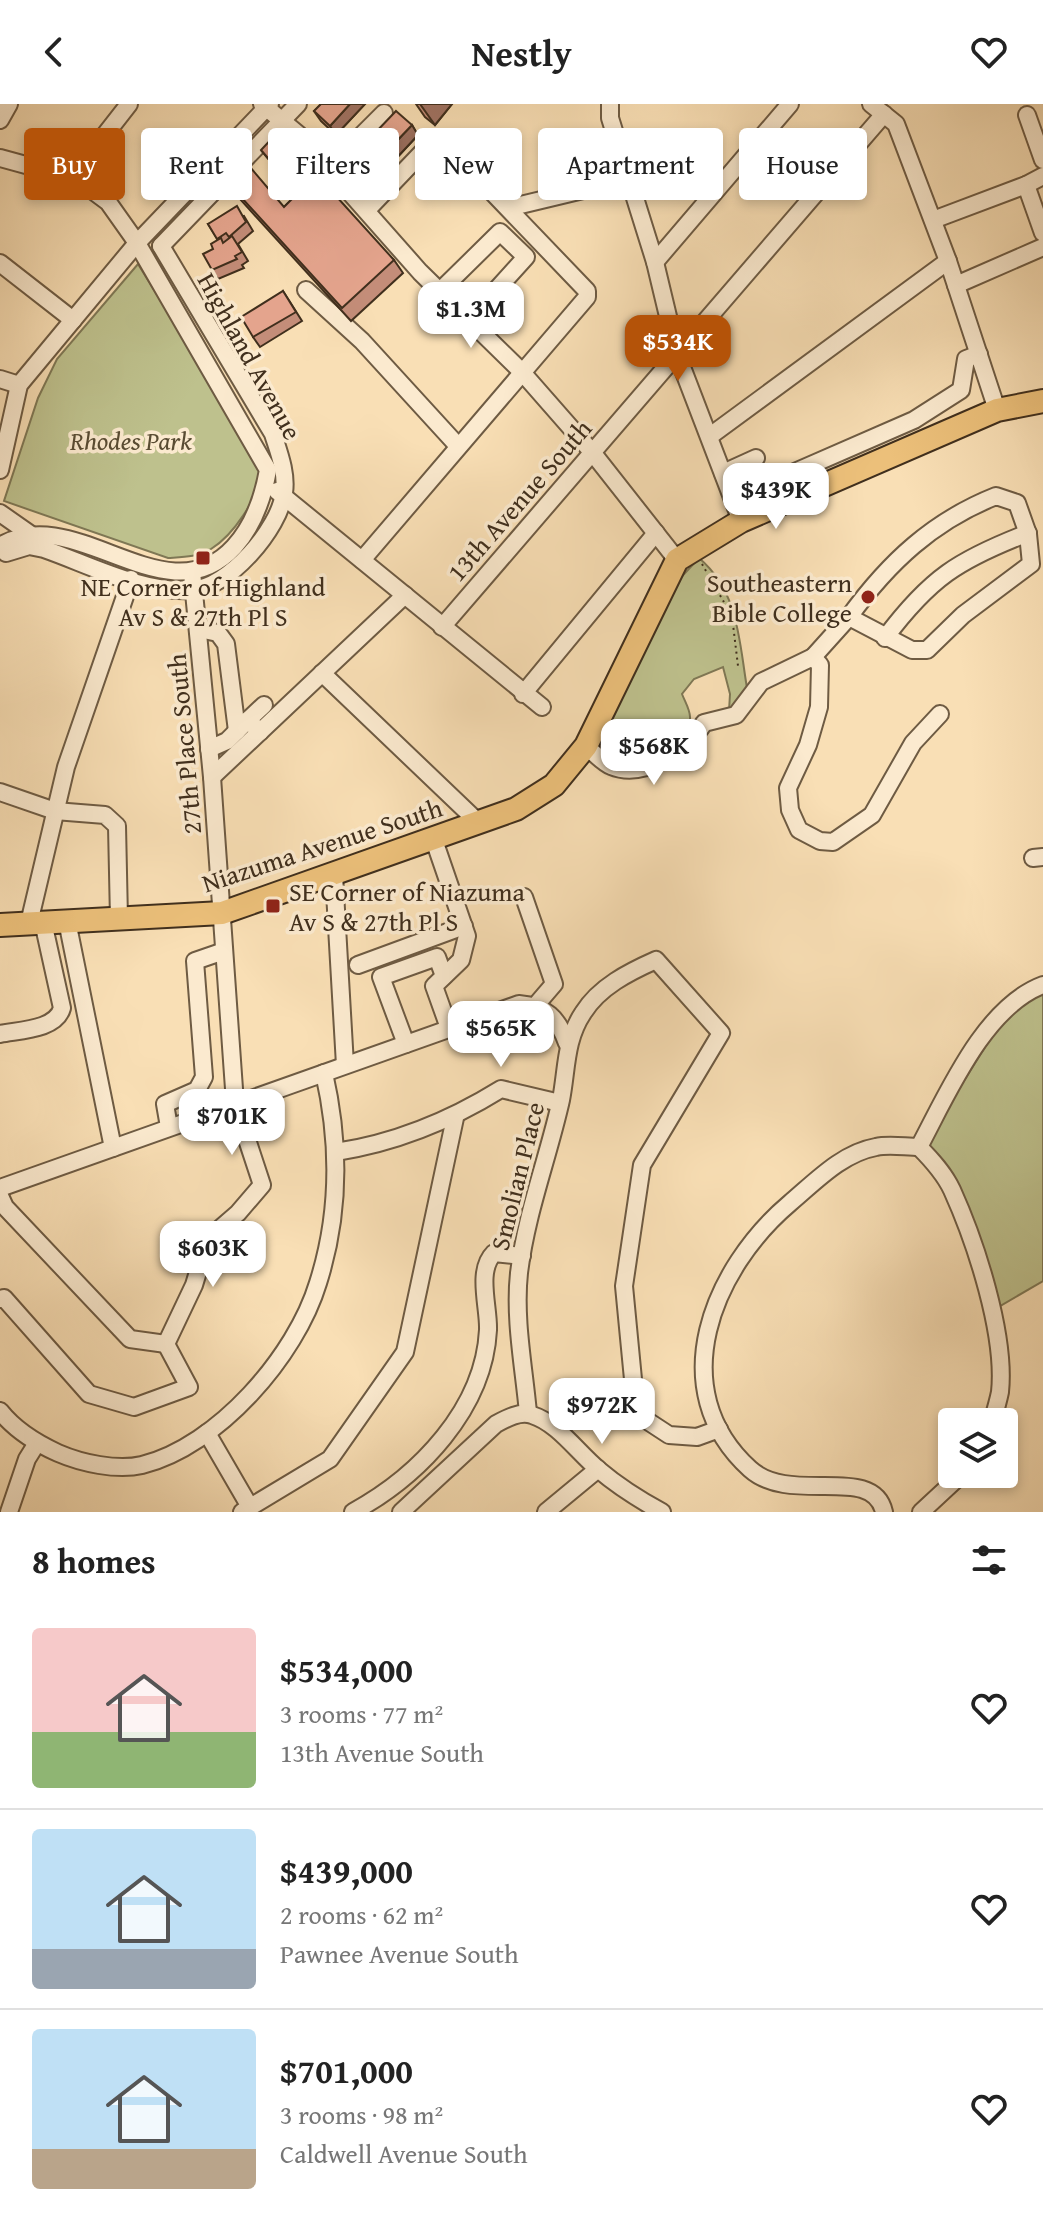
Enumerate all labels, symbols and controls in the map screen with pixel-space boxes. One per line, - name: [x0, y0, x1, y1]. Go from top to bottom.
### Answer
- text: Nestly: [471, 26, 572, 79]
- icon: back: [32, 30, 76, 74]
- icon: heart: [967, 30, 1011, 74]
- chip: Buy: [24, 128, 125, 200]
- chip: Rent: [141, 128, 252, 200]
- chip: Filters: [268, 128, 399, 200]
- chip: New: [415, 128, 522, 200]
- chip: Apartment: [538, 128, 723, 200]
- chip: House: [739, 128, 867, 200]
- street label: Highland Avenue: [188, 265, 312, 447]
- pin: $1.3M: [415, 282, 527, 350]
- text: $1.3M: [436, 288, 506, 327]
- pin: $534K: [622, 315, 734, 383]
- text: $534K: [643, 321, 713, 360]
- street label: 13th Avenue South: [437, 410, 601, 590]
- park label: Rhodes Park: [69, 421, 192, 460]
- pin: $439K: [720, 463, 832, 531]
- text: $439K: [741, 469, 811, 508]
- marker: NE Corner of Highland Av S & 27th Pl S: [194, 549, 212, 567]
- place label: Southeastern Bible College: [707, 563, 852, 632]
- place label: NE Corner of Highland Av S & 27th Pl S: [81, 567, 325, 636]
- marker: Southeastern Bible College: [859, 588, 877, 606]
- street label: 27th Place South: [157, 652, 211, 836]
- pin: $568K: [598, 719, 710, 787]
- text: $568K: [619, 725, 689, 764]
- street label: Niazuma Avenue South: [197, 788, 448, 902]
- place label: SE Corner of Niazuma Av S & 27th Pl S: [289, 872, 526, 941]
- marker: SE Corner of Niazuma Av S & 27th Pl S: [264, 897, 282, 915]
- pin: $565K: [445, 1001, 557, 1069]
- text: $565K: [466, 1007, 536, 1046]
- pin: $701K: [176, 1089, 288, 1157]
- text: $701K: [197, 1095, 267, 1134]
- street label: Smolian Place: [480, 1098, 554, 1254]
- pin: $603K: [157, 1221, 269, 1289]
- text: $603K: [178, 1227, 248, 1266]
- pin: $972K: [546, 1378, 658, 1446]
- text: $972K: [567, 1384, 637, 1423]
- map controls: [938, 1408, 1018, 1488]
- button: layers: [938, 1408, 1018, 1488]
- text: 8 homes: [32, 1536, 156, 1585]
- icon: filters: [967, 1538, 1011, 1582]
- text: $534,000: [280, 1645, 413, 1694]
- icon: home: [96, 1660, 192, 1756]
- icon: heart: [967, 1686, 1011, 1730]
- text: 3 rooms · 77 m²: [280, 1694, 443, 1733]
- text: 13th Avenue South: [280, 1733, 484, 1772]
- text: $439,000: [280, 1846, 413, 1895]
- icon: home: [96, 1861, 192, 1957]
- icon: heart: [967, 1887, 1011, 1931]
- text: 2 rooms · 62 m²: [280, 1895, 443, 1934]
- text: Pawnee Avenue South: [280, 1934, 518, 1973]
- text: $701,000: [280, 2046, 413, 2095]
- icon: home: [96, 2061, 192, 2157]
- icon: heart: [967, 2087, 1011, 2131]
- text: 3 rooms · 98 m²: [280, 2095, 443, 2134]
- text: Caldwell Avenue South: [280, 2134, 527, 2173]

